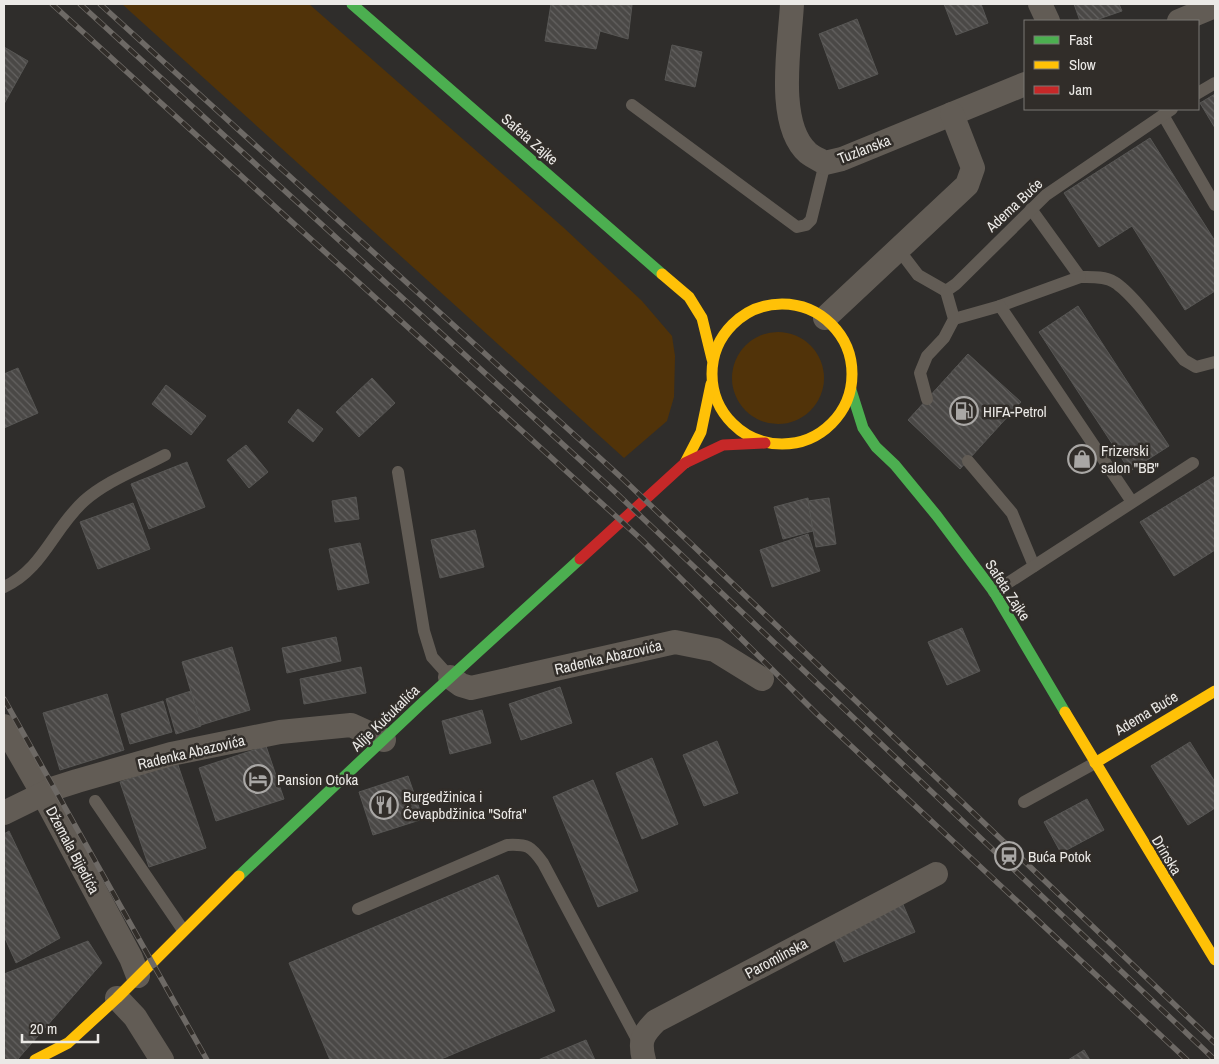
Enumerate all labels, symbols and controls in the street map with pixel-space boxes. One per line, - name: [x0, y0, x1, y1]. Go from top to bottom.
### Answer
- legend: [1024, 20, 1199, 110]
- text: Fast: [1069, 29, 1093, 50]
- text: Slow: [1069, 54, 1096, 75]
- text: Jam: [1069, 79, 1092, 100]
- street label: Safeta Zajke: [497, 108, 563, 170]
- street label: Tuzlanska: [835, 129, 894, 169]
- street label: Adema Buće: [980, 173, 1047, 237]
- fuel station icon: HIFA-Petrol: [949, 396, 979, 426]
- place label: HIFA-Petrol: [983, 401, 1047, 422]
- place label: Frizerski salon "BB": [1101, 440, 1159, 478]
- shop icon: Frizerski salon "BB": [1067, 444, 1097, 474]
- street label: Safeta Zajke: [980, 555, 1036, 625]
- street label: Radenka Abazovića: [552, 634, 664, 680]
- street label: Alije Kučukalića: [346, 680, 424, 757]
- street label: Adema Buće: [1110, 686, 1182, 741]
- street label: Radenka Abazovića: [135, 729, 247, 775]
- hotel icon: Pansion Otoka: [243, 764, 273, 794]
- place label: Pansion Otoka: [277, 769, 359, 790]
- place label: Burgedžinica i Ćevapbdžinica "Sofra": [403, 786, 527, 824]
- restaurant icon: Burgedžinica i Ćevapbdžinica "Sofra": [369, 790, 399, 820]
- street label: Džemala Bijedića: [41, 803, 105, 898]
- street label: Drinska: [1147, 831, 1187, 879]
- station icon: Buća Potok: [994, 841, 1024, 871]
- place label: Buća Potok: [1028, 846, 1092, 867]
- street label: Paromlinska: [741, 933, 811, 983]
- scale bar: [22, 1012, 99, 1044]
- text: 20 m: [30, 1018, 57, 1039]

